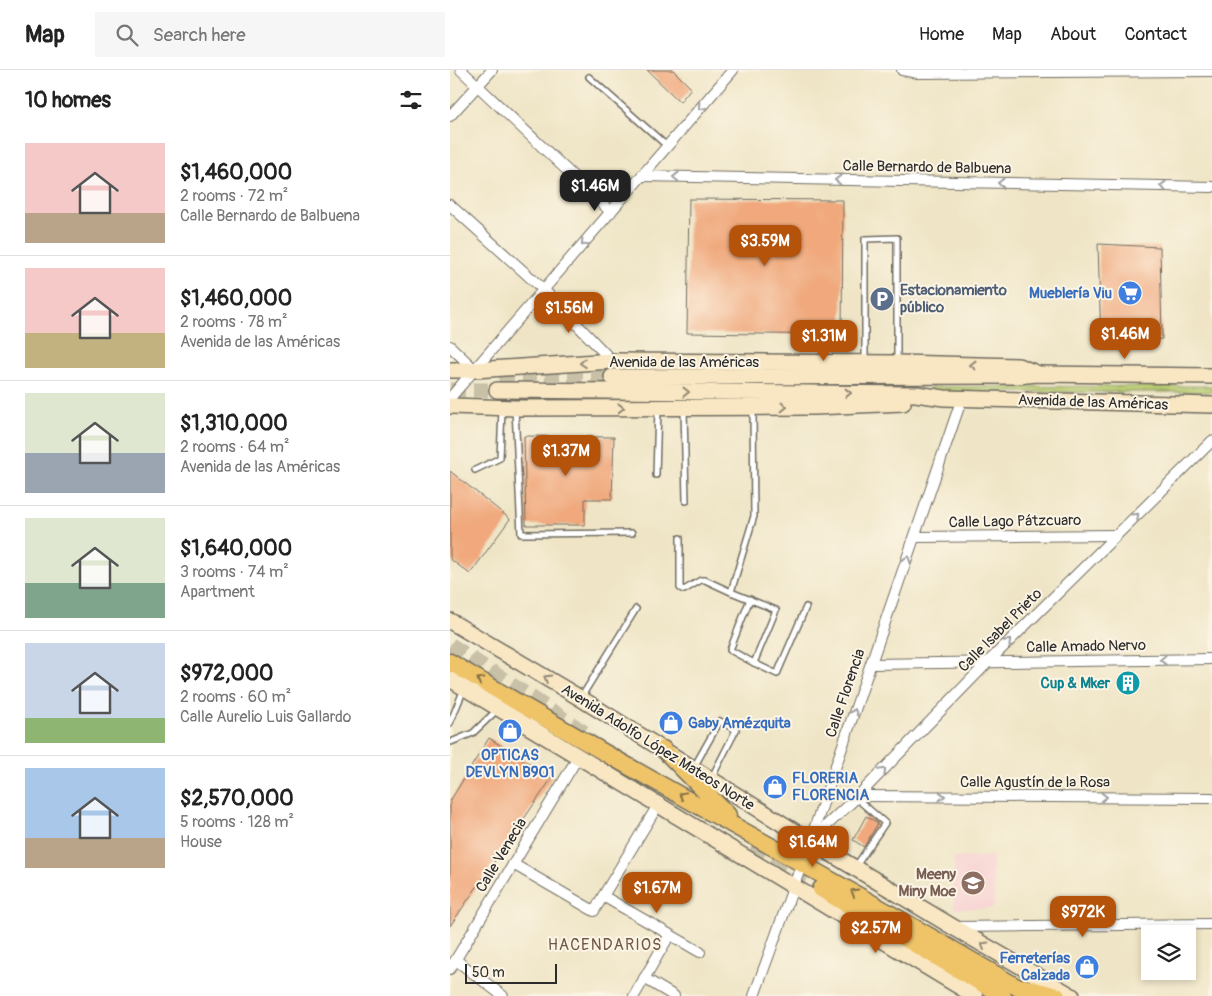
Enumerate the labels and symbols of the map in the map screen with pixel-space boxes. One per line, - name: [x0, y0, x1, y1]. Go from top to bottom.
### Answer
- one-way arrow: [698, 101, 707, 110]
- street label: Calle Bernardo de Balbuena: [842, 157, 1012, 178]
- pin: $1.46M: [554, 170, 636, 212]
- one-way arrow: [672, 172, 680, 182]
- one-way arrow: [834, 175, 842, 185]
- one-way arrow: [997, 178, 1004, 188]
- one-way arrow: [1159, 181, 1167, 191]
- pin: $3.59M: [724, 224, 806, 267]
- one-way arrow: [581, 238, 590, 247]
- supermarket icon: Mueblería Viu: [1117, 280, 1143, 306]
- place label: Estacionamiento público: [900, 281, 1007, 317]
- place label: Mueblería Viu: [1029, 284, 1112, 303]
- parking icon: Estacionamiento público: [869, 286, 895, 312]
- pin: $1.56M: [528, 292, 610, 334]
- pin: $1.46M: [1084, 318, 1166, 360]
- pin: $1.31M: [783, 320, 865, 362]
- street label: Avenida de las Américas: [609, 353, 759, 372]
- one-way arrow: [578, 357, 586, 368]
- one-way arrow: [968, 360, 976, 370]
- one-way arrow: [682, 387, 690, 397]
- one-way arrow: [844, 388, 852, 398]
- street label: Avenida de las Américas: [1018, 390, 1169, 415]
- one-way arrow: [780, 402, 788, 412]
- one-way arrow: [618, 403, 625, 413]
- pin: $1.37M: [525, 434, 607, 477]
- street label: Calle Lago Pátzcuaro: [948, 511, 1082, 532]
- one-way arrow: [1131, 512, 1140, 521]
- one-way arrow: [901, 555, 911, 564]
- street label: Calle Isabel Prieto: [954, 584, 1046, 676]
- street label: Calle Amado Nervo: [1026, 636, 1146, 657]
- one-way arrow: [1003, 639, 1012, 648]
- street label: Calle Florencia: [821, 646, 870, 740]
- one-way arrow: [1159, 655, 1167, 665]
- building icon: Cup & Mker: [1115, 670, 1141, 696]
- place label: Cup & Mker: [1040, 674, 1111, 693]
- one-way arrow: [543, 675, 552, 685]
- one-way arrow: [476, 677, 485, 687]
- street label: Avenida Adolfo López Mateos Norte: [558, 680, 758, 815]
- one-way arrow: [848, 709, 858, 717]
- shop icon: Gaby Amézquita: [658, 710, 684, 736]
- place label: Gaby Amézquita: [688, 714, 791, 733]
- shop icon: OPTICAS DEVLYN B901: [497, 718, 523, 744]
- place label: OPTICAS DEVLYN B901: [465, 746, 555, 782]
- one-way arrow: [877, 767, 886, 776]
- place label: FLORERIA FLORENCIA: [792, 769, 869, 805]
- street label: Calle Agustín de la Rosa: [960, 773, 1110, 792]
- shop icon: FLORERIA FLORENCIA: [762, 774, 788, 800]
- one-way arrow: [938, 791, 946, 801]
- one-way arrow: [678, 792, 687, 802]
- one-way arrow: [1101, 792, 1109, 802]
- street label: Calle Venecia: [472, 815, 531, 896]
- pin: $1.64M: [772, 826, 854, 868]
- place label: Meeny Miny Moe: [899, 865, 957, 901]
- school or university icon: Meeny Miny Moe: [960, 870, 986, 896]
- pin: $1.67M: [616, 872, 698, 914]
- one-way arrow: [850, 889, 859, 899]
- pin: $972K: [1048, 896, 1118, 938]
- pin: $2.57M: [835, 912, 917, 954]
- district label: HACENDARIOS: [548, 935, 662, 955]
- one-way arrow: [981, 942, 990, 952]
- place label: Ferreterías Calzada: [1000, 949, 1070, 985]
- shop icon: Ferreterías Calzada: [1074, 954, 1100, 980]
- scale bar: [465, 961, 558, 984]

